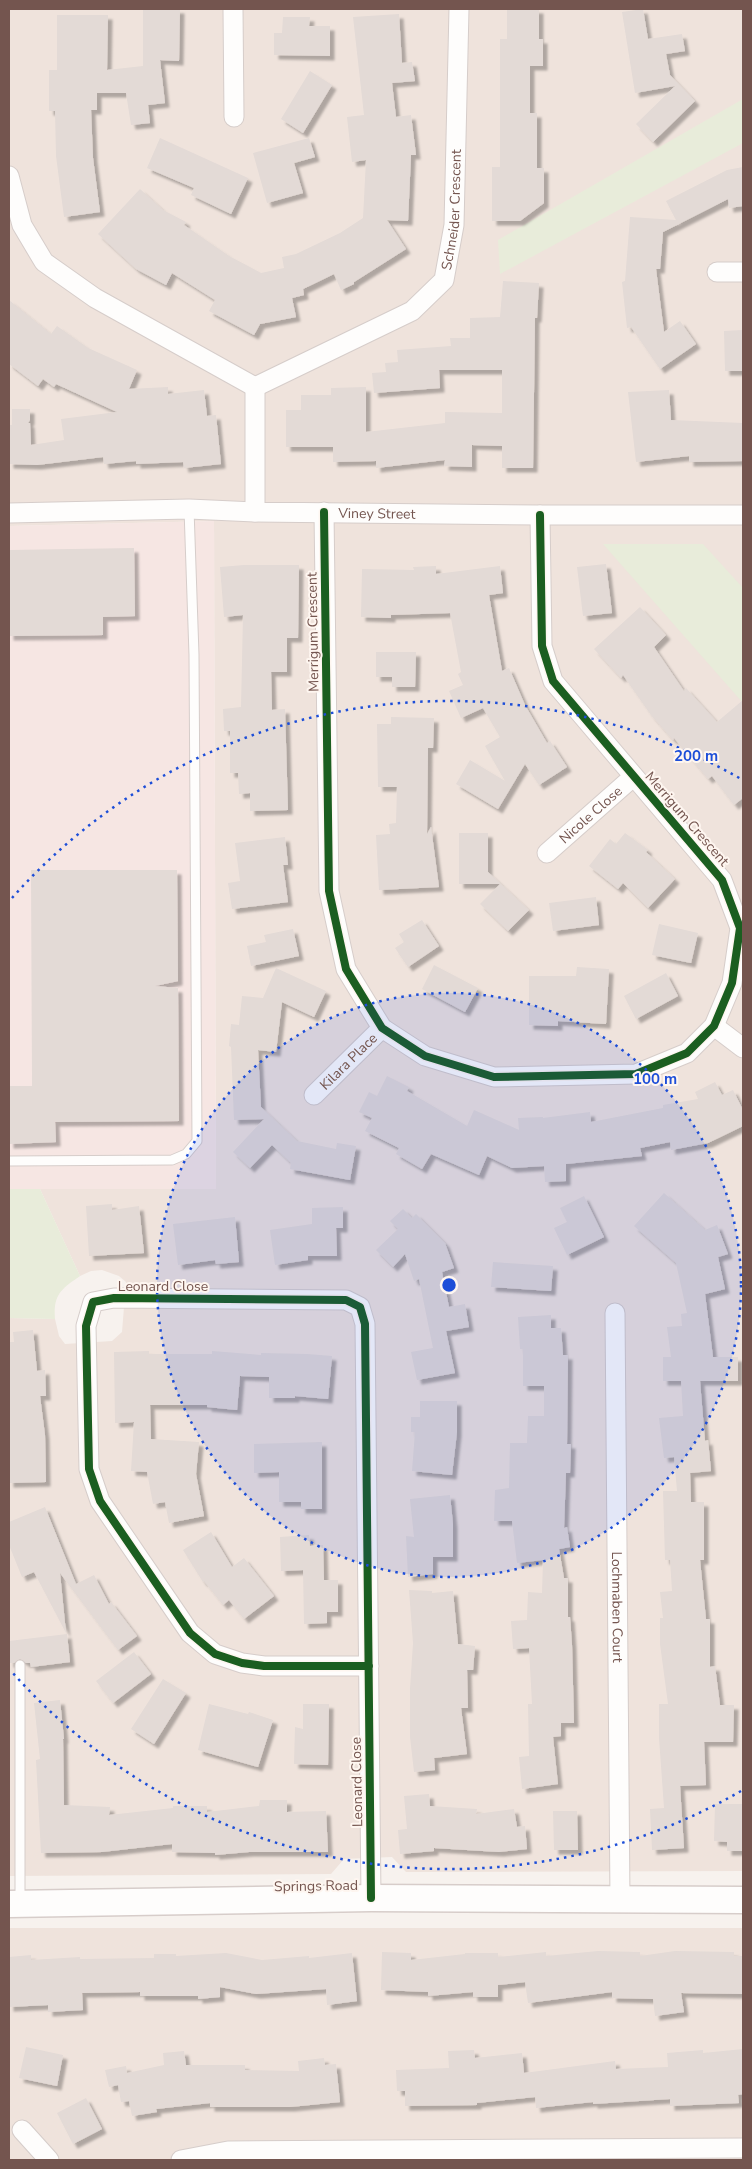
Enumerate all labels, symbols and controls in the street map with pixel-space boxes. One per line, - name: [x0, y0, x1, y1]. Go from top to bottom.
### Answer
- street label: Schneider Crescent: [437, 149, 465, 271]
- street label: Viney Street: [337, 503, 416, 523]
- street label: Merrigum Crescent: [302, 572, 324, 692]
- text: 200 m: [674, 746, 718, 766]
- street label: Merrigum Crescent: [641, 768, 733, 870]
- street label: Nicole Close: [555, 782, 626, 848]
- street label: Kilara Place: [315, 1029, 381, 1094]
- text: 100 m: [633, 1069, 677, 1089]
- centre of rings: [440, 1276, 458, 1294]
- street label: Leonard Close: [118, 1277, 208, 1296]
- street label: Lochmaben Court: [608, 1551, 627, 1663]
- street label: Leonard Close: [347, 1737, 367, 1827]
- street label: Springs Road: [274, 1876, 358, 1896]

